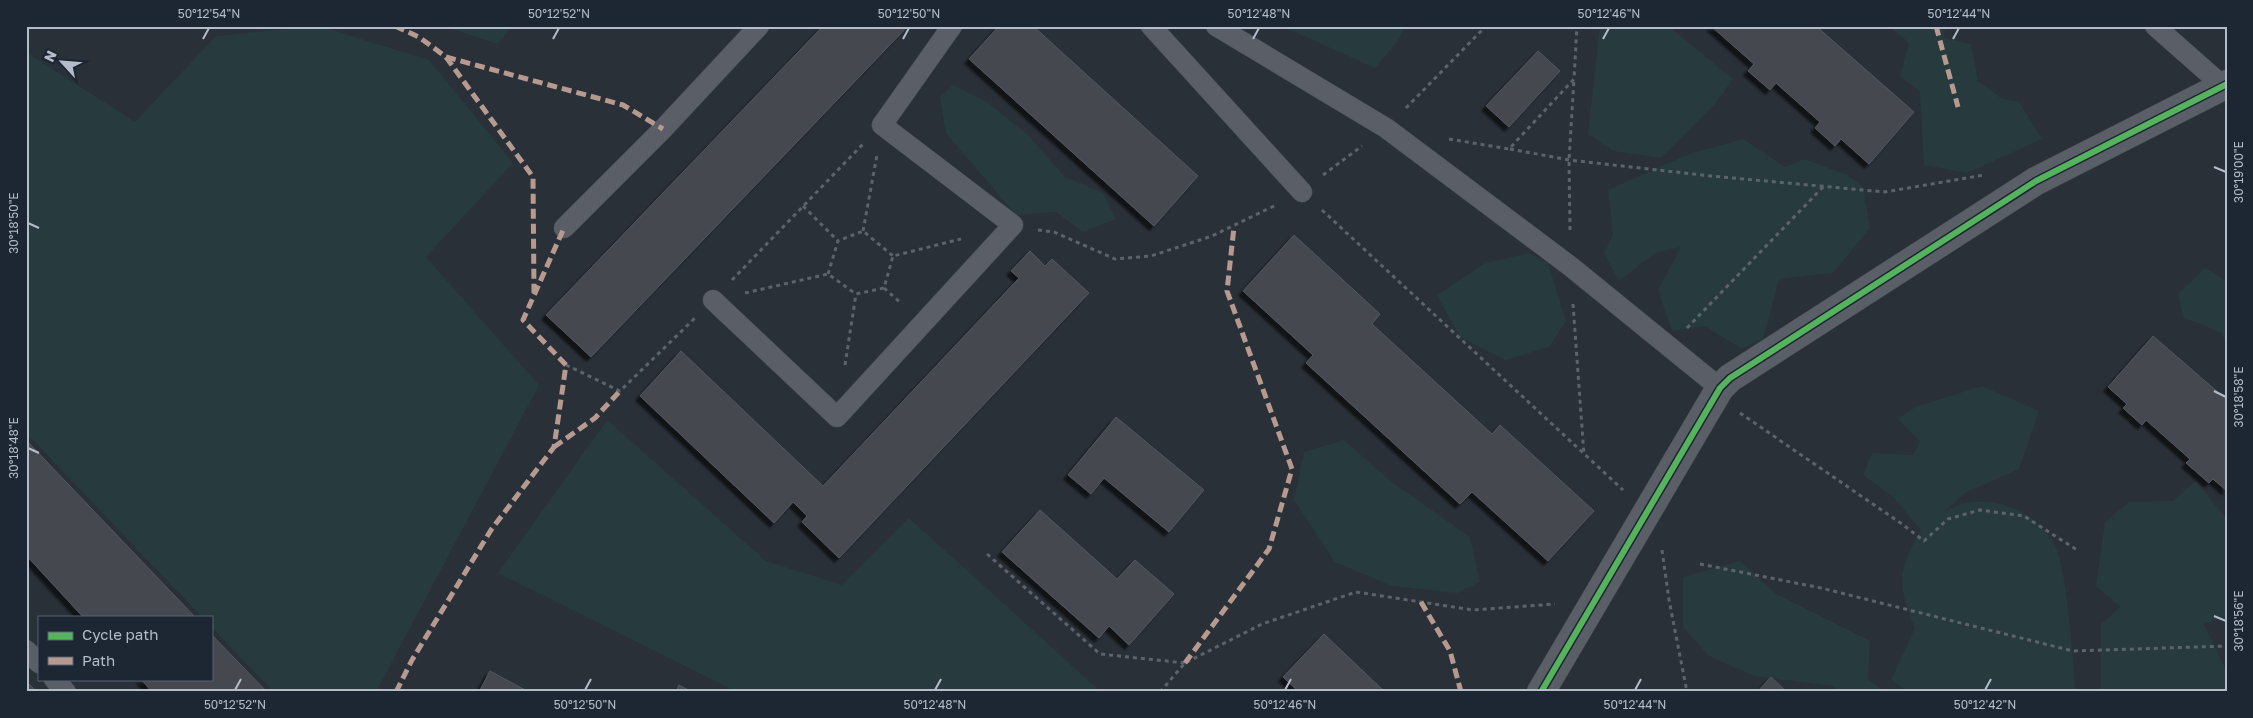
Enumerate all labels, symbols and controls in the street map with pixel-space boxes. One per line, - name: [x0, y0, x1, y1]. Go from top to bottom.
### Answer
- text: 50°12'54"N: [178, 6, 240, 21]
- text: 50°12'52"N: [528, 6, 590, 21]
- text: 50°12'50"N: [878, 6, 940, 21]
- text: 50°12'48"N: [1228, 6, 1290, 21]
- text: 50°12'46"N: [1578, 6, 1640, 21]
- text: 50°12'44"N: [1928, 6, 1990, 21]
- north arrow: [38, 38, 88, 88]
- text: N: [40, 48, 60, 65]
- text: 30°19'00"E: [2231, 141, 2246, 203]
- text: 30°18'50"E: [6, 192, 21, 254]
- text: 30°18'58"E: [2231, 366, 2246, 428]
- text: 30°18'48"E: [6, 417, 21, 479]
- text: 30°18'56"E: [2231, 590, 2246, 652]
- legend: [38, 616, 212, 680]
- text: Cycle path: [82, 625, 158, 643]
- text: Path: [82, 651, 115, 669]
- text: 50°12'52"N: [204, 697, 266, 712]
- text: 50°12'50"N: [554, 697, 616, 712]
- text: 50°12'48"N: [904, 697, 966, 712]
- text: 50°12'46"N: [1254, 697, 1316, 712]
- text: 50°12'44"N: [1604, 697, 1666, 712]
- text: 50°12'42"N: [1954, 697, 2016, 712]

